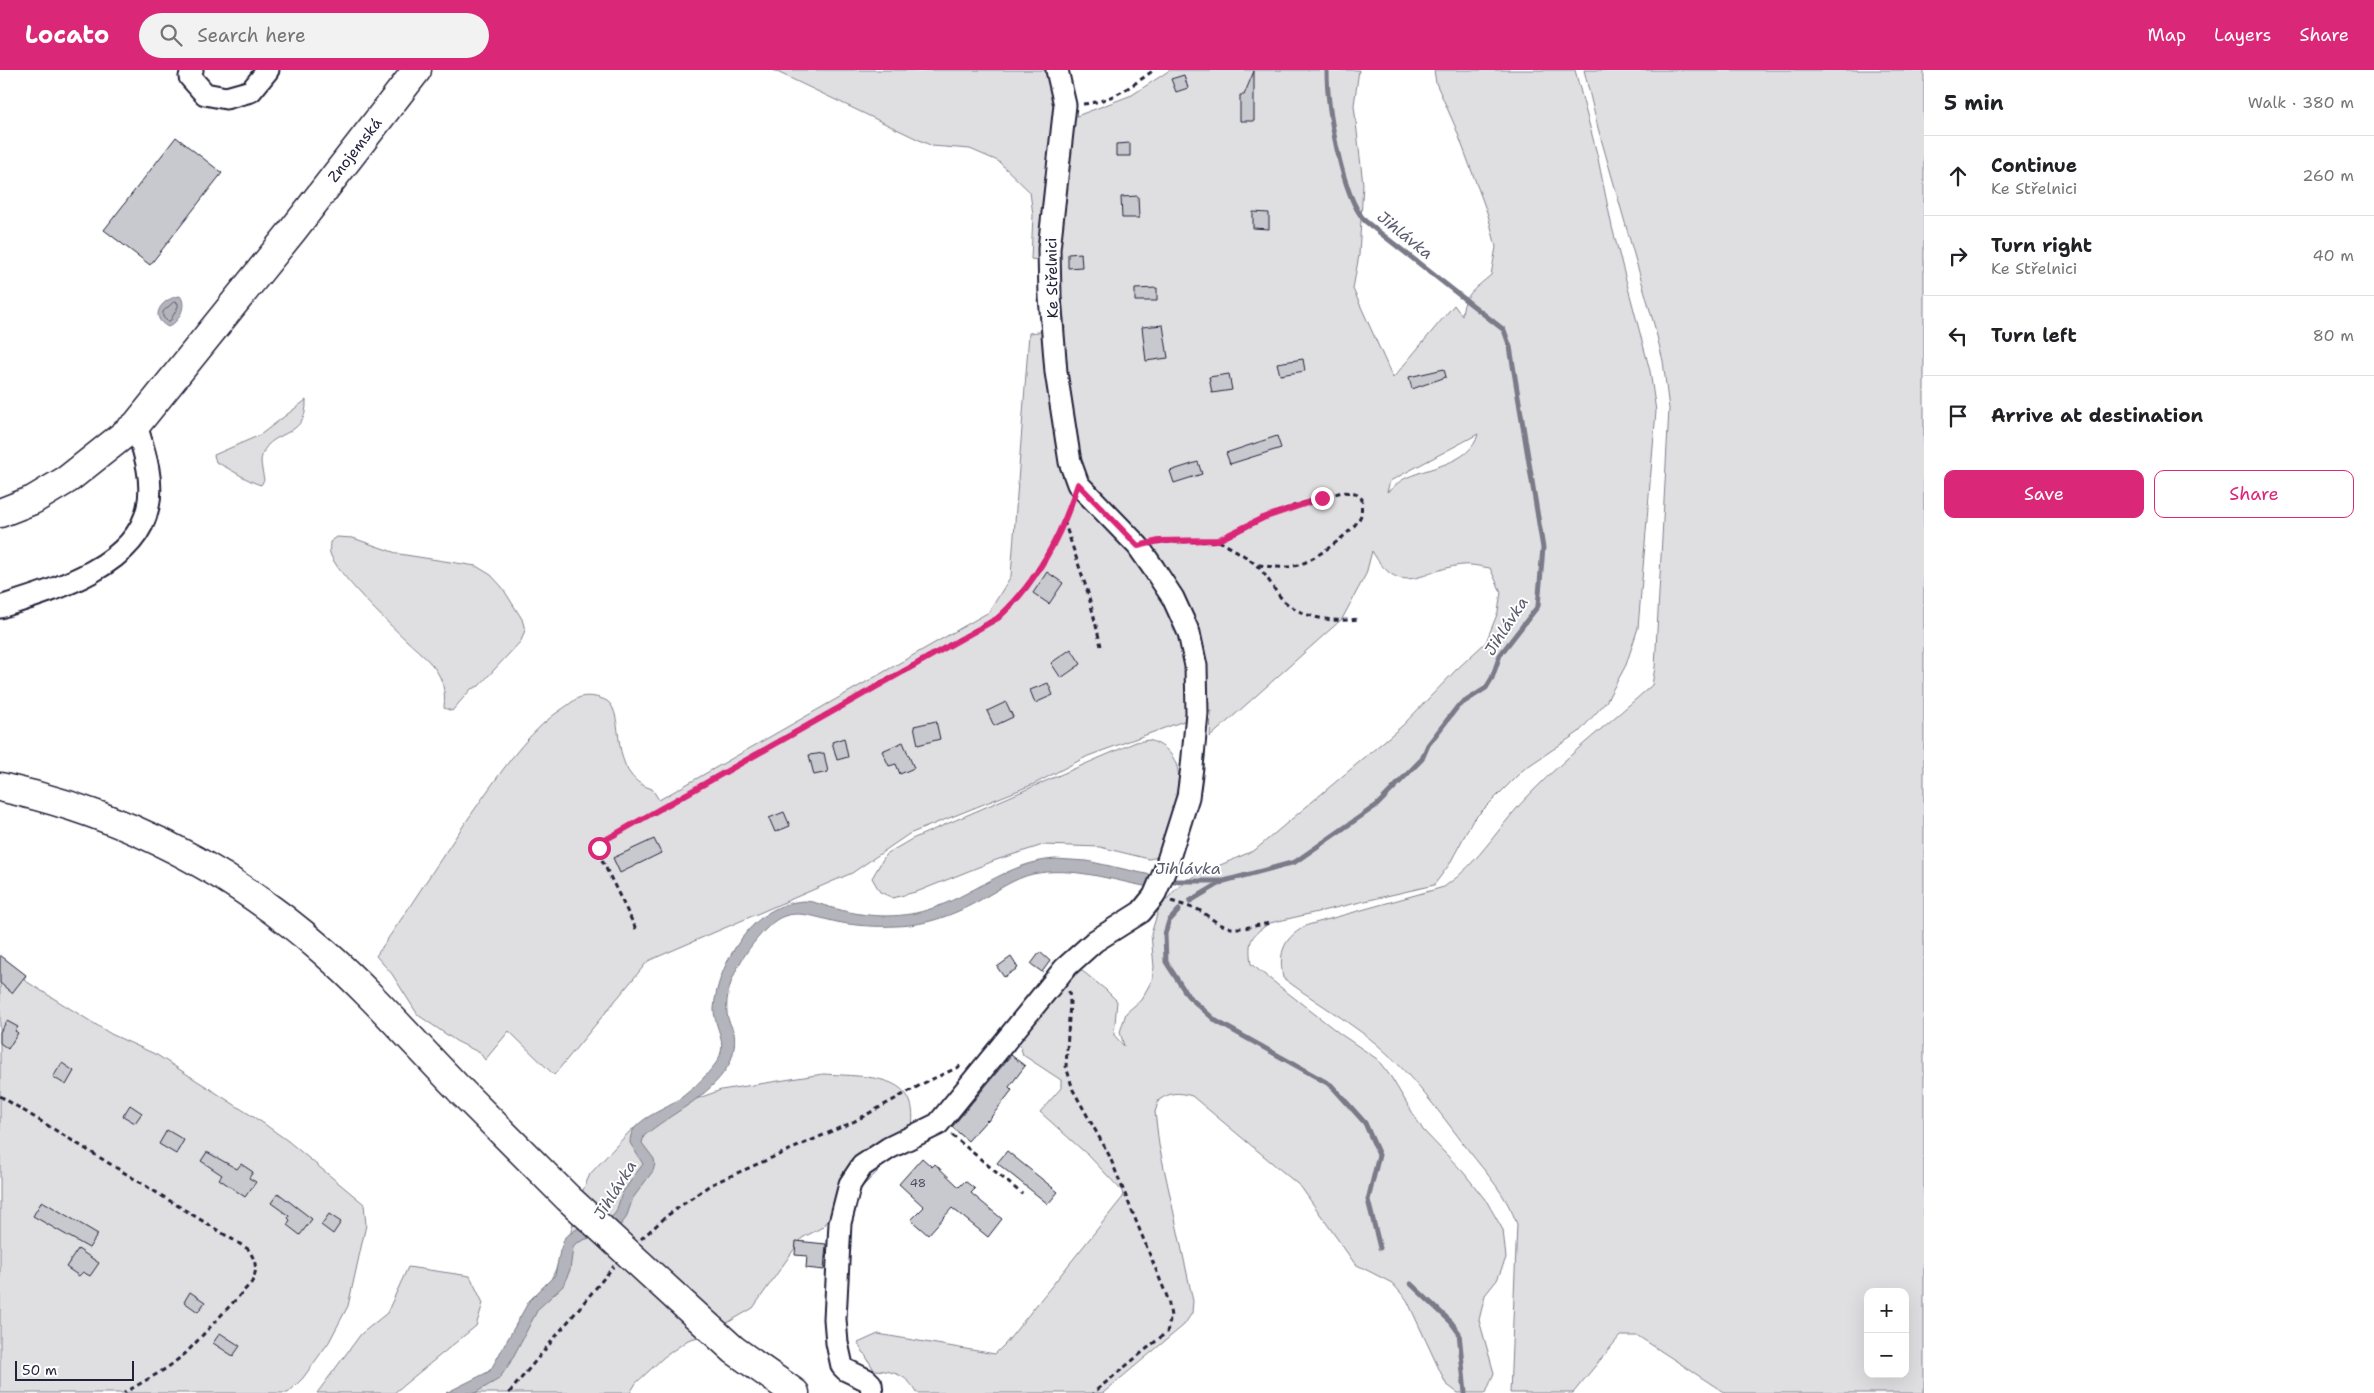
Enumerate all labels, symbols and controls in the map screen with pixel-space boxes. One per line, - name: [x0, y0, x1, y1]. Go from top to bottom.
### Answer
- search box: [139, 13, 489, 58]
- text: Locato: [25, 19, 109, 51]
- icon: search: [157, 21, 185, 49]
- text: Search here: [197, 23, 306, 48]
- text: Map: [2148, 23, 2186, 47]
- text: Layers: [2214, 23, 2271, 47]
- text: Share: [2299, 23, 2349, 47]
- text: 5 min: [1944, 89, 2004, 117]
- text: Walk · 380 m: [2248, 92, 2354, 113]
- street label: Znojemská: [324, 113, 387, 186]
- text: Continue: [1991, 153, 2077, 178]
- icon: ahead: [1944, 162, 1972, 190]
- text: 260 m: [2302, 165, 2354, 186]
- text: Ke Střelnici: [1991, 178, 2077, 199]
- water label: Jihlávka: [1373, 206, 1437, 264]
- text: Turn right: [1991, 233, 2092, 258]
- street label: Ke Střelnici: [1041, 237, 1063, 319]
- icon: right: [1944, 242, 1972, 270]
- text: 40 m: [2312, 245, 2354, 266]
- text: Ke Střelnici: [1991, 258, 2077, 279]
- icon: left: [1944, 322, 1972, 350]
- text: Turn left: [1991, 323, 2077, 348]
- text: 80 m: [2313, 325, 2354, 346]
- icon: arrive: [1944, 402, 1972, 430]
- text: Arrive at destination: [1991, 403, 2203, 428]
- button: Save: [1944, 470, 2144, 518]
- button: Share: [2154, 470, 2354, 518]
- route end: [1311, 487, 1334, 510]
- water label: Jihlávka: [1479, 593, 1533, 659]
- route start: [588, 837, 611, 860]
- water label: Jihlávka: [1155, 858, 1221, 879]
- water label: Jihlávka: [589, 1156, 641, 1224]
- house number: 48: [910, 1175, 926, 1191]
- map controls: [1864, 1288, 1909, 1378]
- button: +: [1864, 1288, 1909, 1333]
- button: −: [1864, 1333, 1909, 1378]
- scale bar: [15, 1358, 134, 1381]
- text: 50 m: [22, 1361, 57, 1379]

